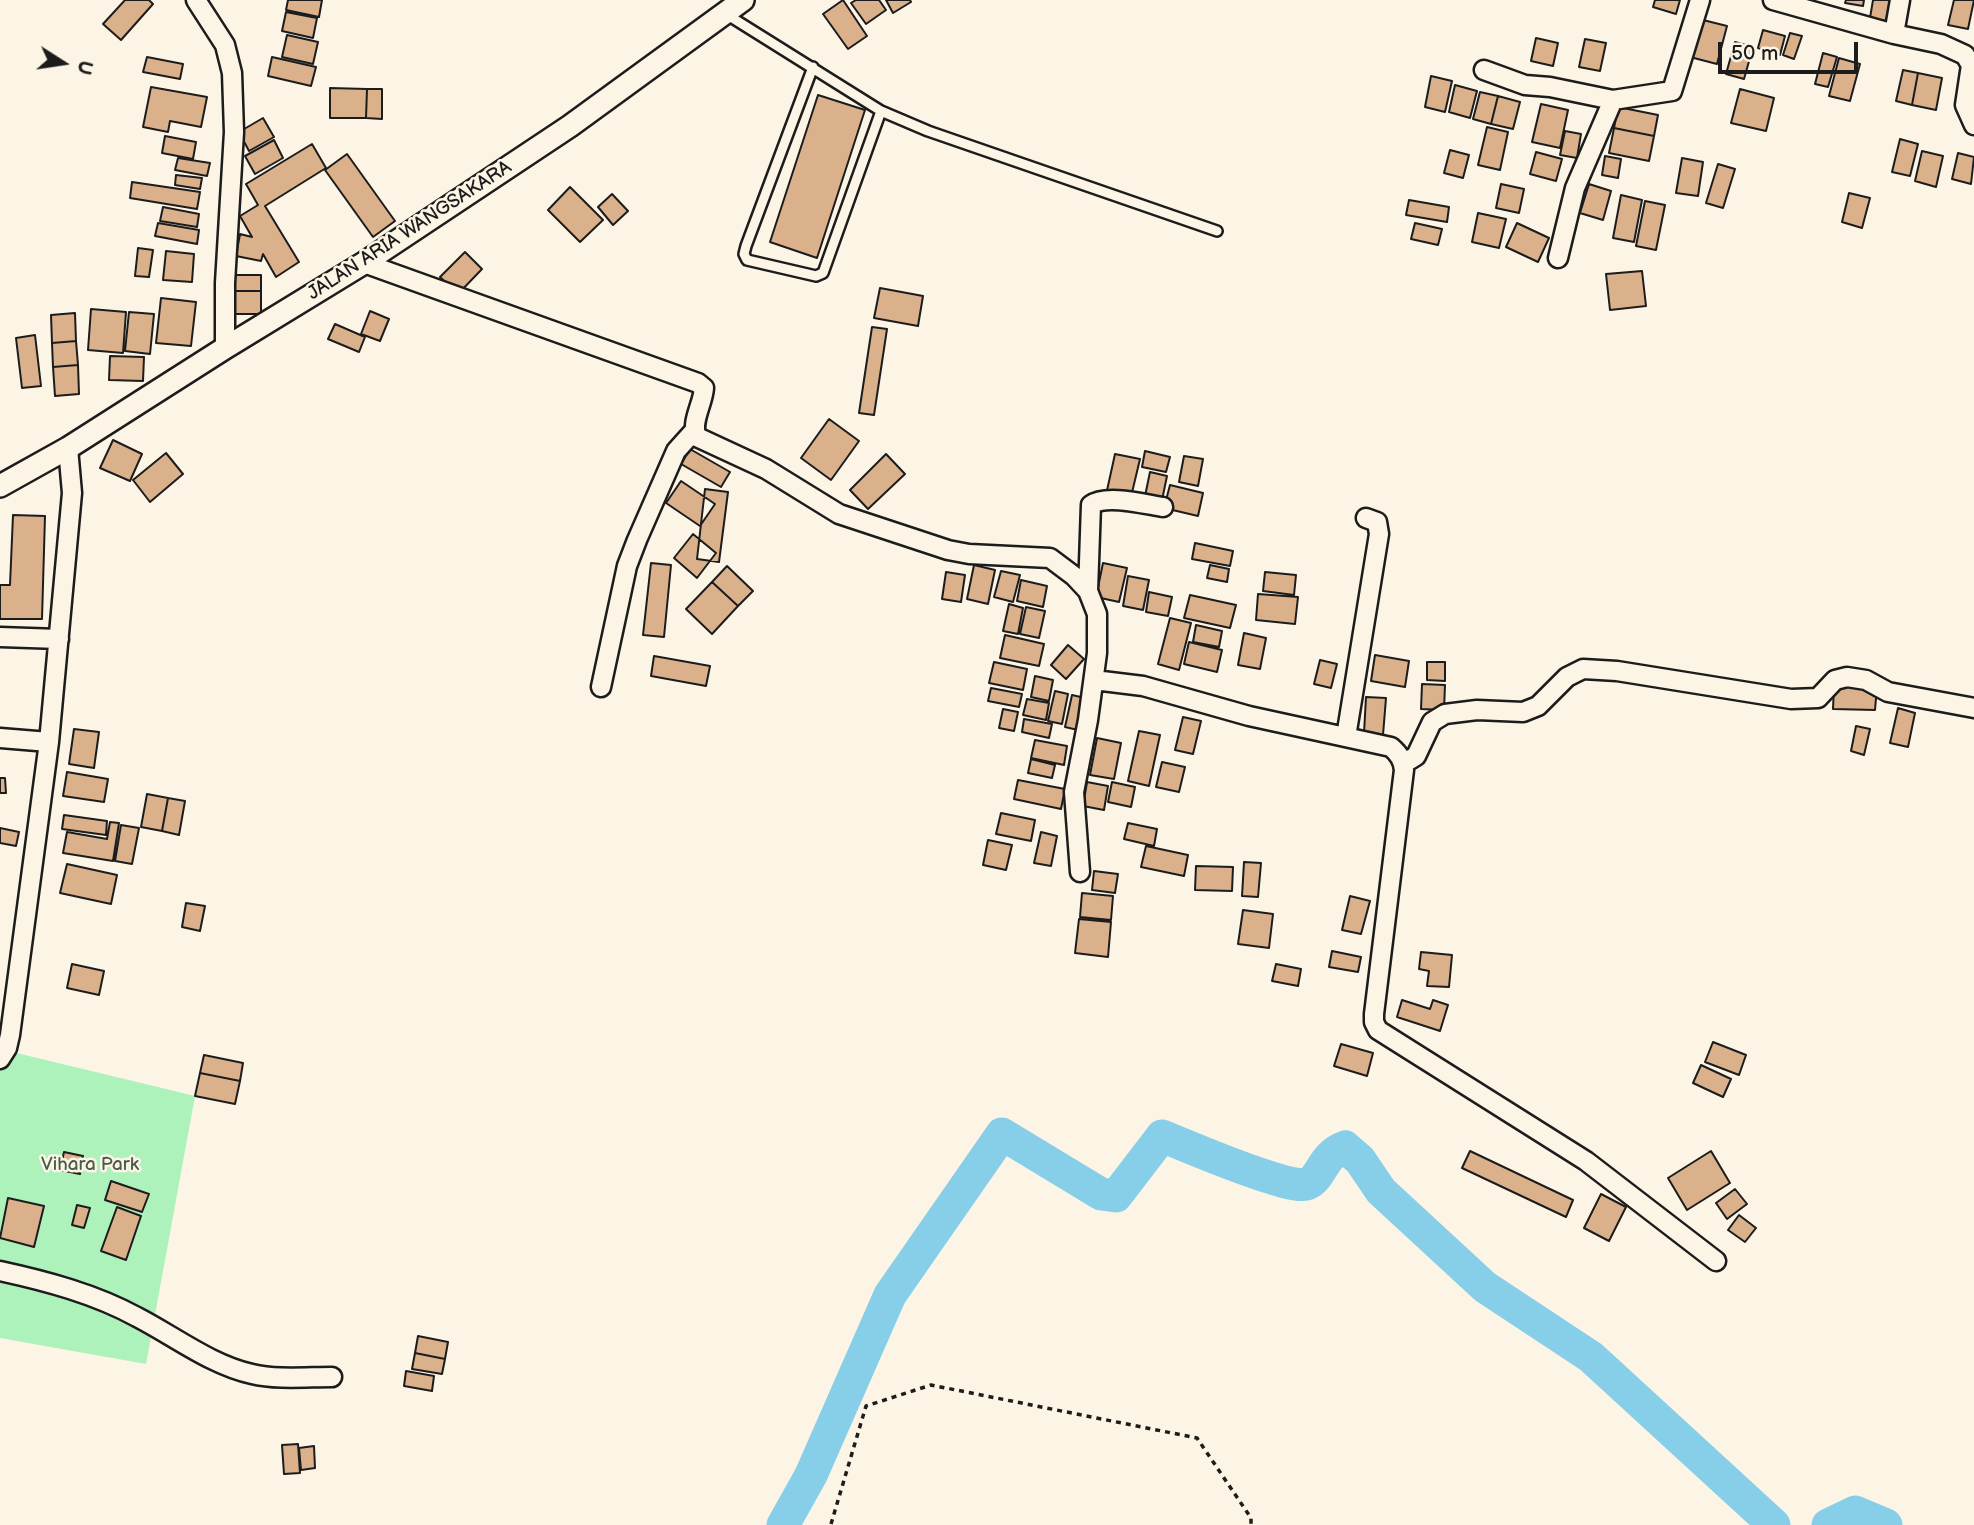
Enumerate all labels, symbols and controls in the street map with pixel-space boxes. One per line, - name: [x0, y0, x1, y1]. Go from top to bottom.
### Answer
- north arrow: [28, 28, 98, 98]
- scale bar: [1722, 28, 1862, 72]
- text: 50 m: [1731, 41, 1778, 66]
- text: U: [71, 58, 97, 76]
- street label: JALAN ARIA WANGSAKARA: [304, 156, 516, 306]
- park label: Vihara Park: [41, 1154, 139, 1176]

